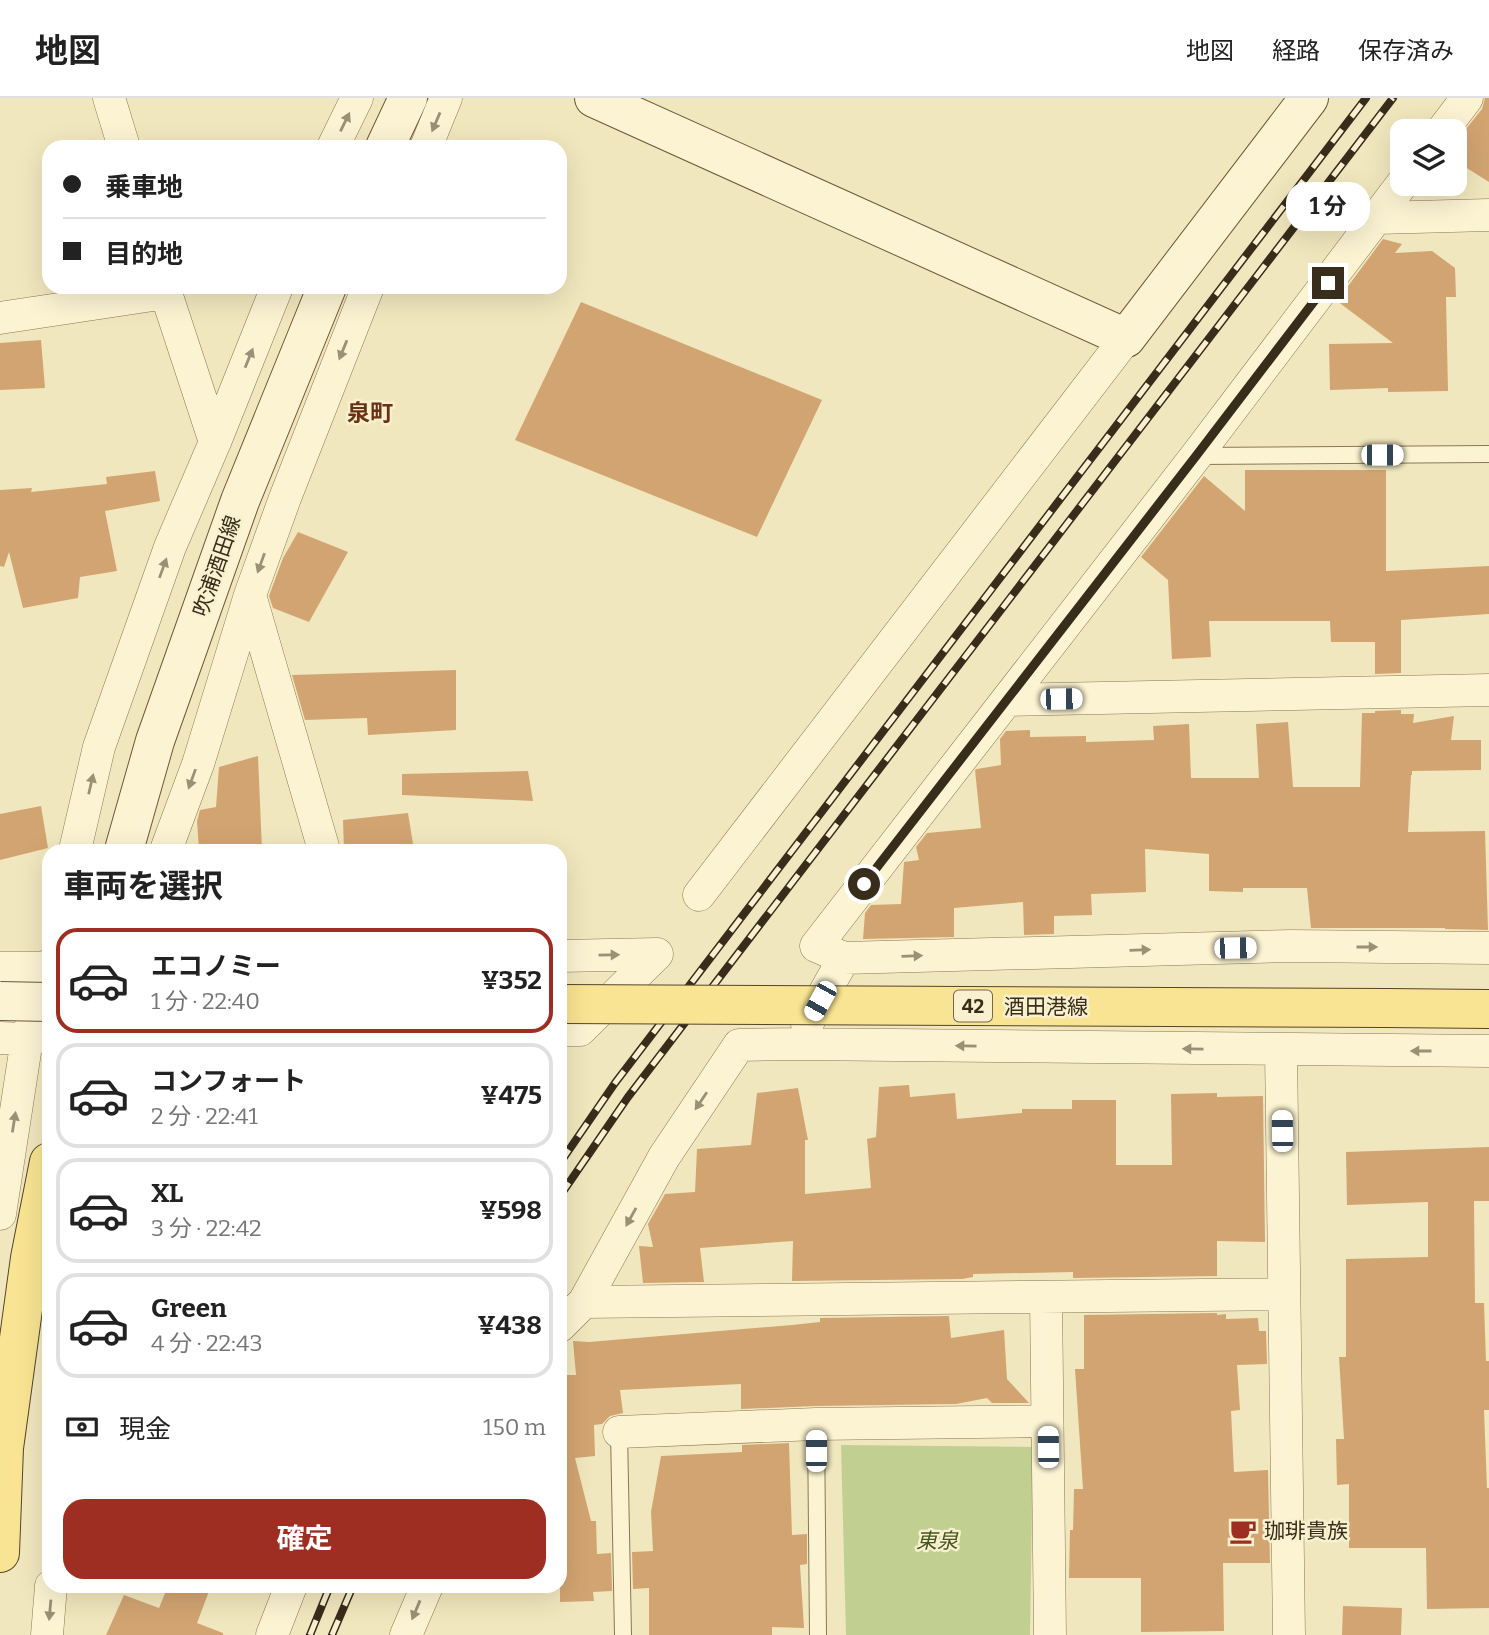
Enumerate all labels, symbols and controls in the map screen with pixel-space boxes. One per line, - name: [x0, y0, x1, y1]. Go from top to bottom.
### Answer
- text: 地図: [35, 31, 101, 71]
- text: 地図: [1186, 37, 1234, 65]
- text: 経路: [1272, 37, 1320, 65]
- text: 保存済み: [1358, 37, 1454, 65]
- one-way arrow: [339, 112, 350, 133]
- one-way arrow: [430, 112, 441, 133]
- map controls: [1390, 119, 1467, 196]
- button: layers: [1390, 119, 1467, 196]
- text: 乗車地: [105, 172, 183, 203]
- callout: 1 分: [1286, 181, 1370, 230]
- text: 1 分: [1309, 192, 1347, 220]
- text: 目的地: [105, 239, 183, 270]
- route end: [1312, 267, 1344, 299]
- one-way arrow: [338, 340, 349, 361]
- one-way arrow: [243, 347, 254, 368]
- district label: 泉町: [347, 399, 393, 427]
- car: [1362, 445, 1404, 466]
- street label: 吹浦酒田線: [188, 512, 246, 620]
- one-way arrow: [255, 552, 266, 573]
- one-way arrow: [157, 558, 168, 579]
- car: [1040, 688, 1083, 710]
- one-way arrow: [186, 769, 197, 790]
- one-way arrow: [85, 773, 96, 795]
- text: 車両を選択: [63, 867, 223, 905]
- route start: [848, 868, 880, 900]
- car: [1214, 937, 1257, 959]
- one-way arrow: [1356, 941, 1378, 953]
- one-way arrow: [1129, 945, 1151, 956]
- icon: car: [67, 949, 130, 1012]
- one-way arrow: [598, 949, 620, 960]
- text: エコノミー: [151, 951, 281, 982]
- one-way arrow: [902, 951, 924, 962]
- text: ¥352: [481, 965, 542, 996]
- car: [801, 978, 840, 1024]
- text: 1 分 · 22:40: [151, 987, 260, 1015]
- road number: 42: [954, 991, 992, 1022]
- street label: 酒田港線: [1004, 994, 1088, 1020]
- one-way arrow: [955, 1040, 977, 1052]
- one-way arrow: [1182, 1043, 1204, 1055]
- one-way arrow: [1410, 1045, 1432, 1057]
- icon: car: [67, 1064, 130, 1127]
- text: コンフォート: [151, 1066, 306, 1097]
- text: ¥475: [481, 1080, 542, 1111]
- one-way arrow: [695, 1091, 708, 1111]
- text: 2 分 · 22:41: [151, 1102, 258, 1130]
- car: [1272, 1110, 1293, 1152]
- one-way arrow: [9, 1111, 20, 1133]
- text: XL: [151, 1178, 183, 1209]
- icon: car: [67, 1179, 130, 1242]
- text: ¥598: [479, 1195, 542, 1226]
- one-way arrow: [625, 1207, 637, 1227]
- text: 3 分 · 22:42: [151, 1214, 262, 1242]
- text: Green: [151, 1293, 227, 1324]
- icon: car: [67, 1294, 130, 1357]
- text: ¥438: [477, 1310, 542, 1341]
- text: 4 分 · 22:43: [151, 1329, 263, 1357]
- icon: cash: [63, 1408, 101, 1446]
- text: 150 m: [483, 1413, 546, 1441]
- text: 現金: [119, 1414, 171, 1445]
- car: [1038, 1426, 1059, 1468]
- car: [806, 1430, 827, 1472]
- button: 確定: [63, 1499, 546, 1579]
- cafe icon: 珈琲貴族: [1228, 1516, 1258, 1546]
- place label: 珈琲貴族: [1264, 1518, 1348, 1544]
- park label: 東泉: [916, 1528, 959, 1554]
- one-way arrow: [44, 1599, 55, 1621]
- one-way arrow: [411, 1600, 422, 1621]

